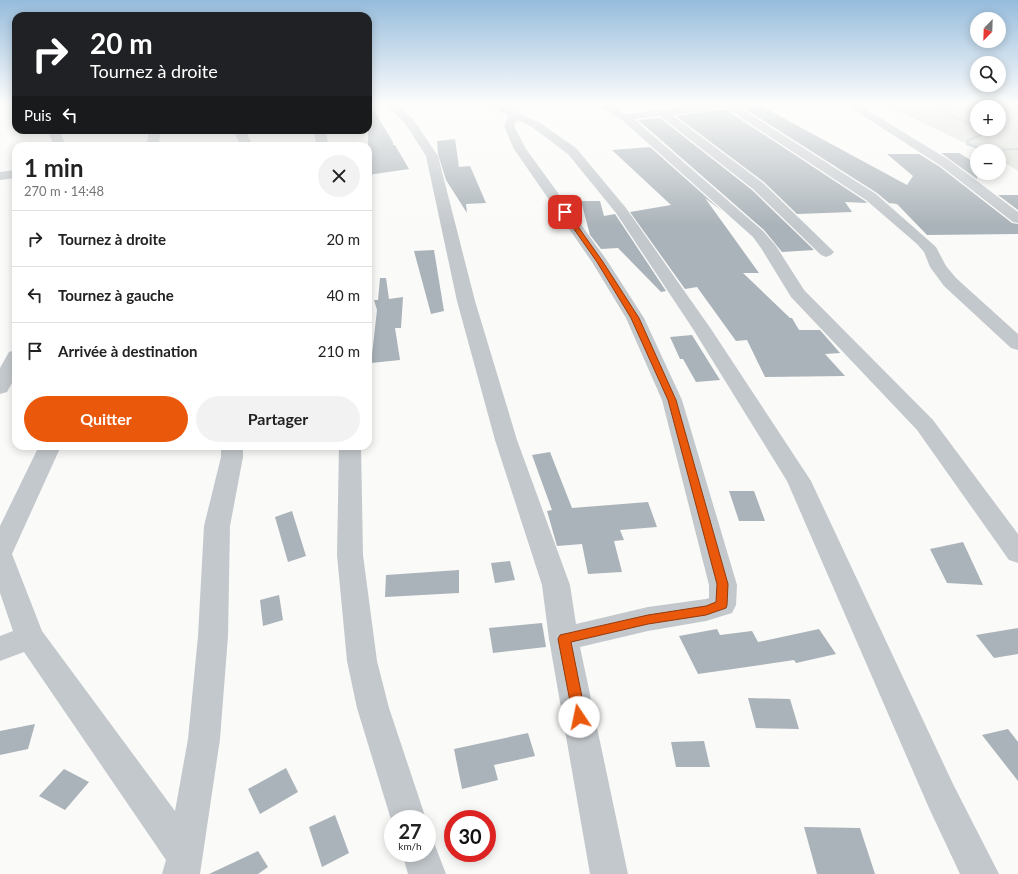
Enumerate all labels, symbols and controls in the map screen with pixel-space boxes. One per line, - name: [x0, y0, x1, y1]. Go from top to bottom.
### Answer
- north arrow: [970, 12, 1006, 48]
- map controls: [970, 12, 1006, 180]
- text: 20 m: [90, 26, 153, 60]
- icon: right: [24, 28, 76, 80]
- button: search: [970, 56, 1006, 92]
- text: Tournez à droite: [90, 60, 218, 82]
- button: +: [970, 100, 1006, 136]
- icon: left: [59, 104, 81, 126]
- text: Puis: [24, 106, 51, 124]
- button: −: [970, 144, 1006, 180]
- text: 1 min: [24, 153, 84, 182]
- button: close: [318, 155, 360, 197]
- text: 270 m · 14:48: [24, 183, 104, 199]
- pin: [548, 195, 582, 229]
- icon: arrive: [554, 201, 576, 223]
- icon: right: [24, 228, 46, 250]
- text: Tournez à droite: [58, 230, 166, 248]
- text: 20 m: [326, 230, 360, 248]
- icon: left: [24, 284, 46, 306]
- text: Tournez à gauche: [58, 286, 174, 304]
- text: 40 m: [326, 286, 360, 304]
- icon: arrive: [24, 340, 46, 362]
- text: Arrivée à destination: [58, 342, 197, 360]
- text: 210 m: [318, 342, 360, 360]
- button: Quitter: [24, 396, 188, 442]
- button: Partager: [196, 396, 360, 442]
- position arrow: [558, 696, 600, 738]
- speed limit sign: 30: [444, 810, 496, 862]
- text: 27: [398, 819, 422, 843]
- text: km/h: [398, 840, 422, 852]

